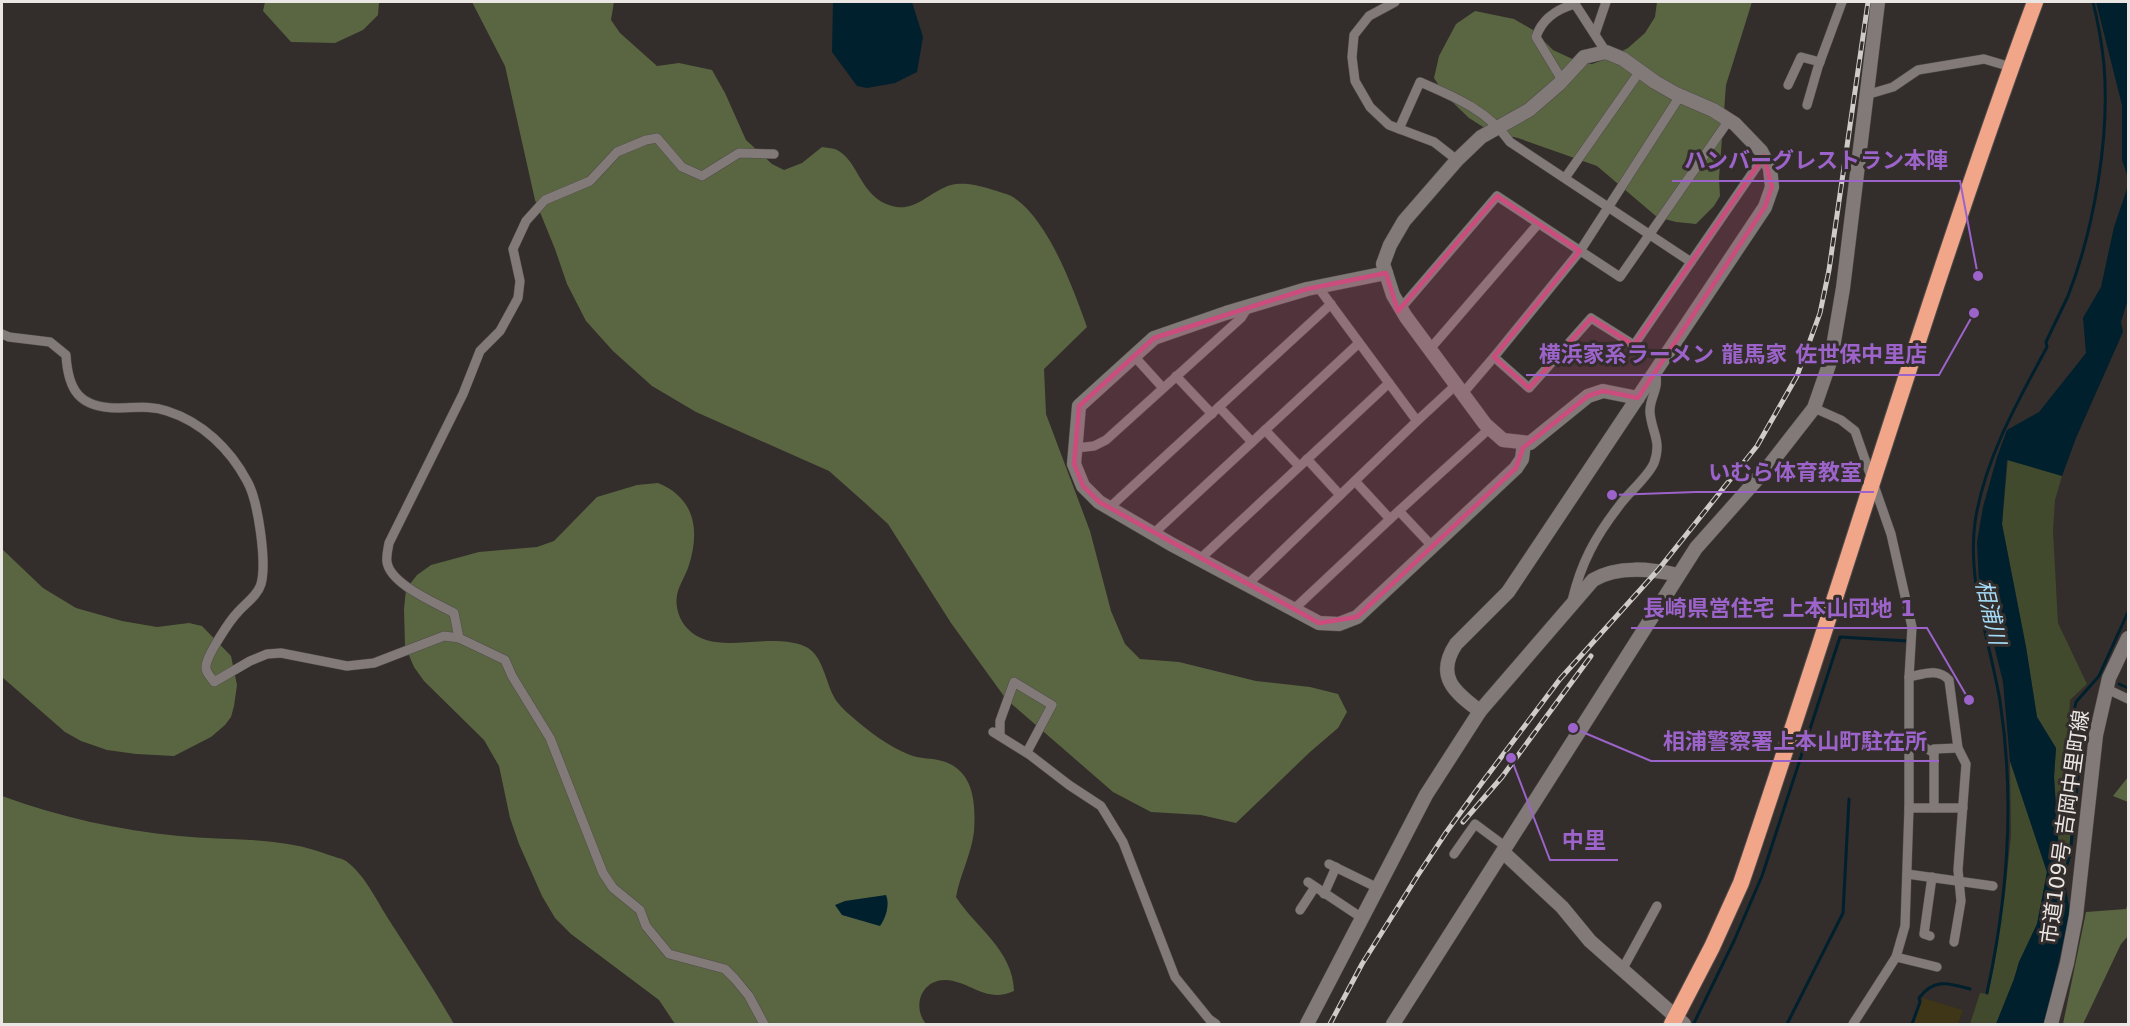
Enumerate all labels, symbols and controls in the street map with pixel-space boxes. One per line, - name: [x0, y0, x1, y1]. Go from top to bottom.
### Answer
- callout: ハンバーグレストラン本陣: [1672, 141, 1960, 181]
- text: ハンバーグレストラン本陣: [1684, 148, 1948, 173]
- callout: 横浜家系ラーメン 龍馬家 佐世保中里店: [1526, 335, 1939, 375]
- text: 横浜家系ラーメン 龍馬家 佐世保中里店: [1539, 342, 1927, 367]
- callout: いむら体育教室: [1696, 452, 1874, 492]
- text: いむら体育教室: [1708, 460, 1862, 485]
- water label: 相浦川: [1971, 577, 2011, 649]
- callout: 長崎県営住宅 上本山団地 1: [1631, 588, 1927, 628]
- text: 長崎県営住宅 上本山団地 1: [1643, 596, 1915, 621]
- street label: 市道109号 吉岡中里町線: [2037, 709, 2093, 945]
- callout: 相浦警察署上本山町駐在所: [1651, 721, 1939, 761]
- text: 相浦警察署上本山町駐在所: [1663, 729, 1927, 754]
- callout: 中里: [1550, 820, 1618, 860]
- text: 中里: [1562, 828, 1606, 853]

